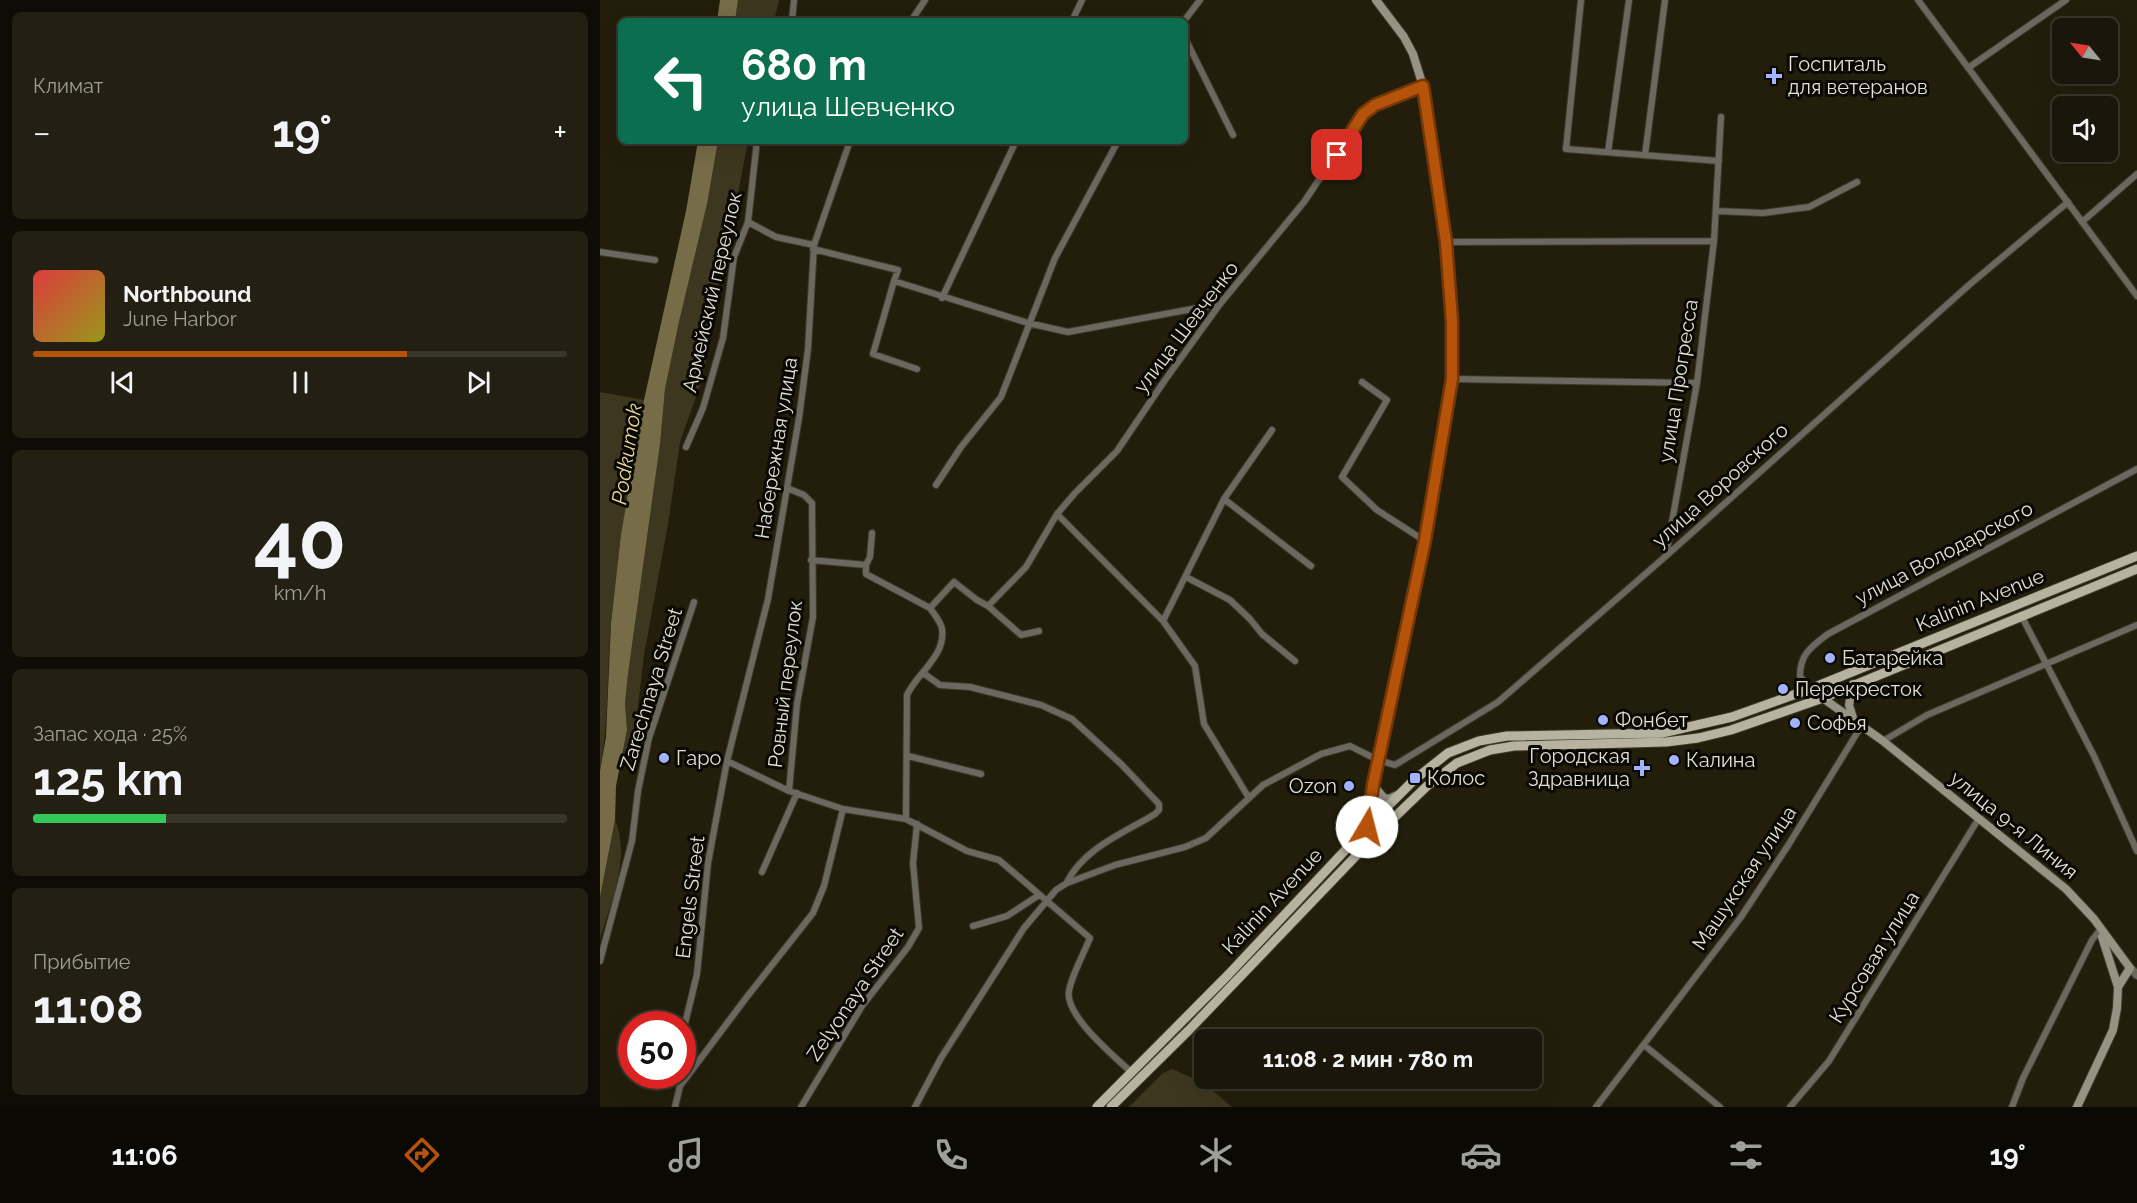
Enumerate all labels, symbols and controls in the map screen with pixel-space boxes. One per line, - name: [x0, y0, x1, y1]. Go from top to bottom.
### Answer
- north arrow: [2052, 18, 2118, 84]
- map controls: [2052, 18, 2118, 162]
- text: 680 m: [741, 41, 867, 90]
- icon: left: [642, 42, 720, 120]
- place label: Госпиталь для ветеранов: [1788, 52, 1928, 99]
- marker: Госпиталь для ветеранов: [1765, 67, 1783, 85]
- text: Климат: [33, 74, 103, 98]
- text: улица Шевченко: [741, 91, 955, 122]
- button: sound: [2052, 96, 2118, 162]
- text: 19°: [272, 105, 332, 158]
- text: −: [33, 113, 51, 152]
- text: +: [553, 113, 567, 152]
- pin: [1311, 129, 1362, 180]
- icon: arrive: [1320, 138, 1353, 171]
- street label: Армейский переулок: [677, 189, 747, 395]
- street label: улица Шевченко: [1129, 256, 1243, 398]
- text: Northbound: [123, 281, 252, 307]
- street label: улица Прогресса: [1653, 298, 1703, 464]
- text: June Harbor: [123, 307, 237, 331]
- street label: Набережная улица: [750, 356, 802, 540]
- icon: previous: [106, 366, 139, 399]
- icon: pause: [284, 366, 317, 399]
- icon: next: [462, 366, 495, 399]
- water label: Podkumok: [606, 402, 647, 506]
- street label: улица Воровского: [1647, 418, 1793, 552]
- text: 40: [254, 496, 346, 587]
- street label: улица Володарского: [1851, 496, 2037, 610]
- street label: Kalinin Avenue: [1912, 563, 2048, 637]
- text: km/h: [274, 581, 326, 605]
- street label: Ровный переулок: [763, 599, 807, 769]
- street label: Zarechnaya Street: [615, 604, 687, 773]
- place label: Батарейка: [1842, 646, 1943, 670]
- marker: Батарейка: [1823, 651, 1837, 665]
- place label: Перекресток: [1795, 677, 1922, 701]
- marker: Перекресток: [1776, 682, 1790, 696]
- place label: Фонбет: [1615, 708, 1689, 732]
- place label: Софья: [1807, 711, 1867, 735]
- marker: Фонбет: [1596, 713, 1610, 727]
- marker: Софья: [1788, 716, 1802, 730]
- text: Запас хода · 25%: [33, 722, 187, 746]
- place label: Городская Здравница: [1528, 744, 1630, 791]
- place label: Гаро: [676, 746, 722, 770]
- place label: Калина: [1686, 748, 1755, 772]
- marker: Гаро: [657, 751, 671, 765]
- text: 125 km: [33, 753, 183, 806]
- marker: Калина: [1667, 753, 1681, 767]
- marker: Городская Здравница: [1635, 761, 1649, 775]
- place label: Колос: [1427, 766, 1485, 790]
- street label: улица 9-я Линия: [1945, 766, 2083, 884]
- marker: Колос: [1408, 771, 1422, 785]
- place label: Ozon: [1289, 774, 1337, 798]
- marker: Ozon: [1342, 779, 1356, 793]
- position arrow: [1335, 795, 1399, 859]
- street label: Машукская улица: [1687, 801, 1801, 955]
- street label: Engels Street: [671, 834, 709, 960]
- street label: Kalinin Avenue: [1217, 843, 1327, 959]
- street label: Курсовая улица: [1824, 887, 1924, 1027]
- street label: Zelyonaya Street: [802, 922, 909, 1065]
- text: Прибытие: [33, 950, 130, 974]
- text: 11:08: [33, 981, 143, 1034]
- speed limit sign: 50: [618, 1011, 696, 1089]
- text: 11:08 · 2 мин · 780 m: [1263, 1046, 1473, 1072]
- icon: directions: [401, 1134, 443, 1176]
- icon: music: [665, 1134, 707, 1176]
- icon: phone: [930, 1134, 972, 1176]
- icon: climate: [1195, 1134, 1237, 1176]
- icon: car: [1460, 1134, 1502, 1176]
- icon: filters: [1725, 1134, 1767, 1176]
- text: 11:06: [111, 1140, 178, 1171]
- text: 19°: [1989, 1140, 2026, 1171]

